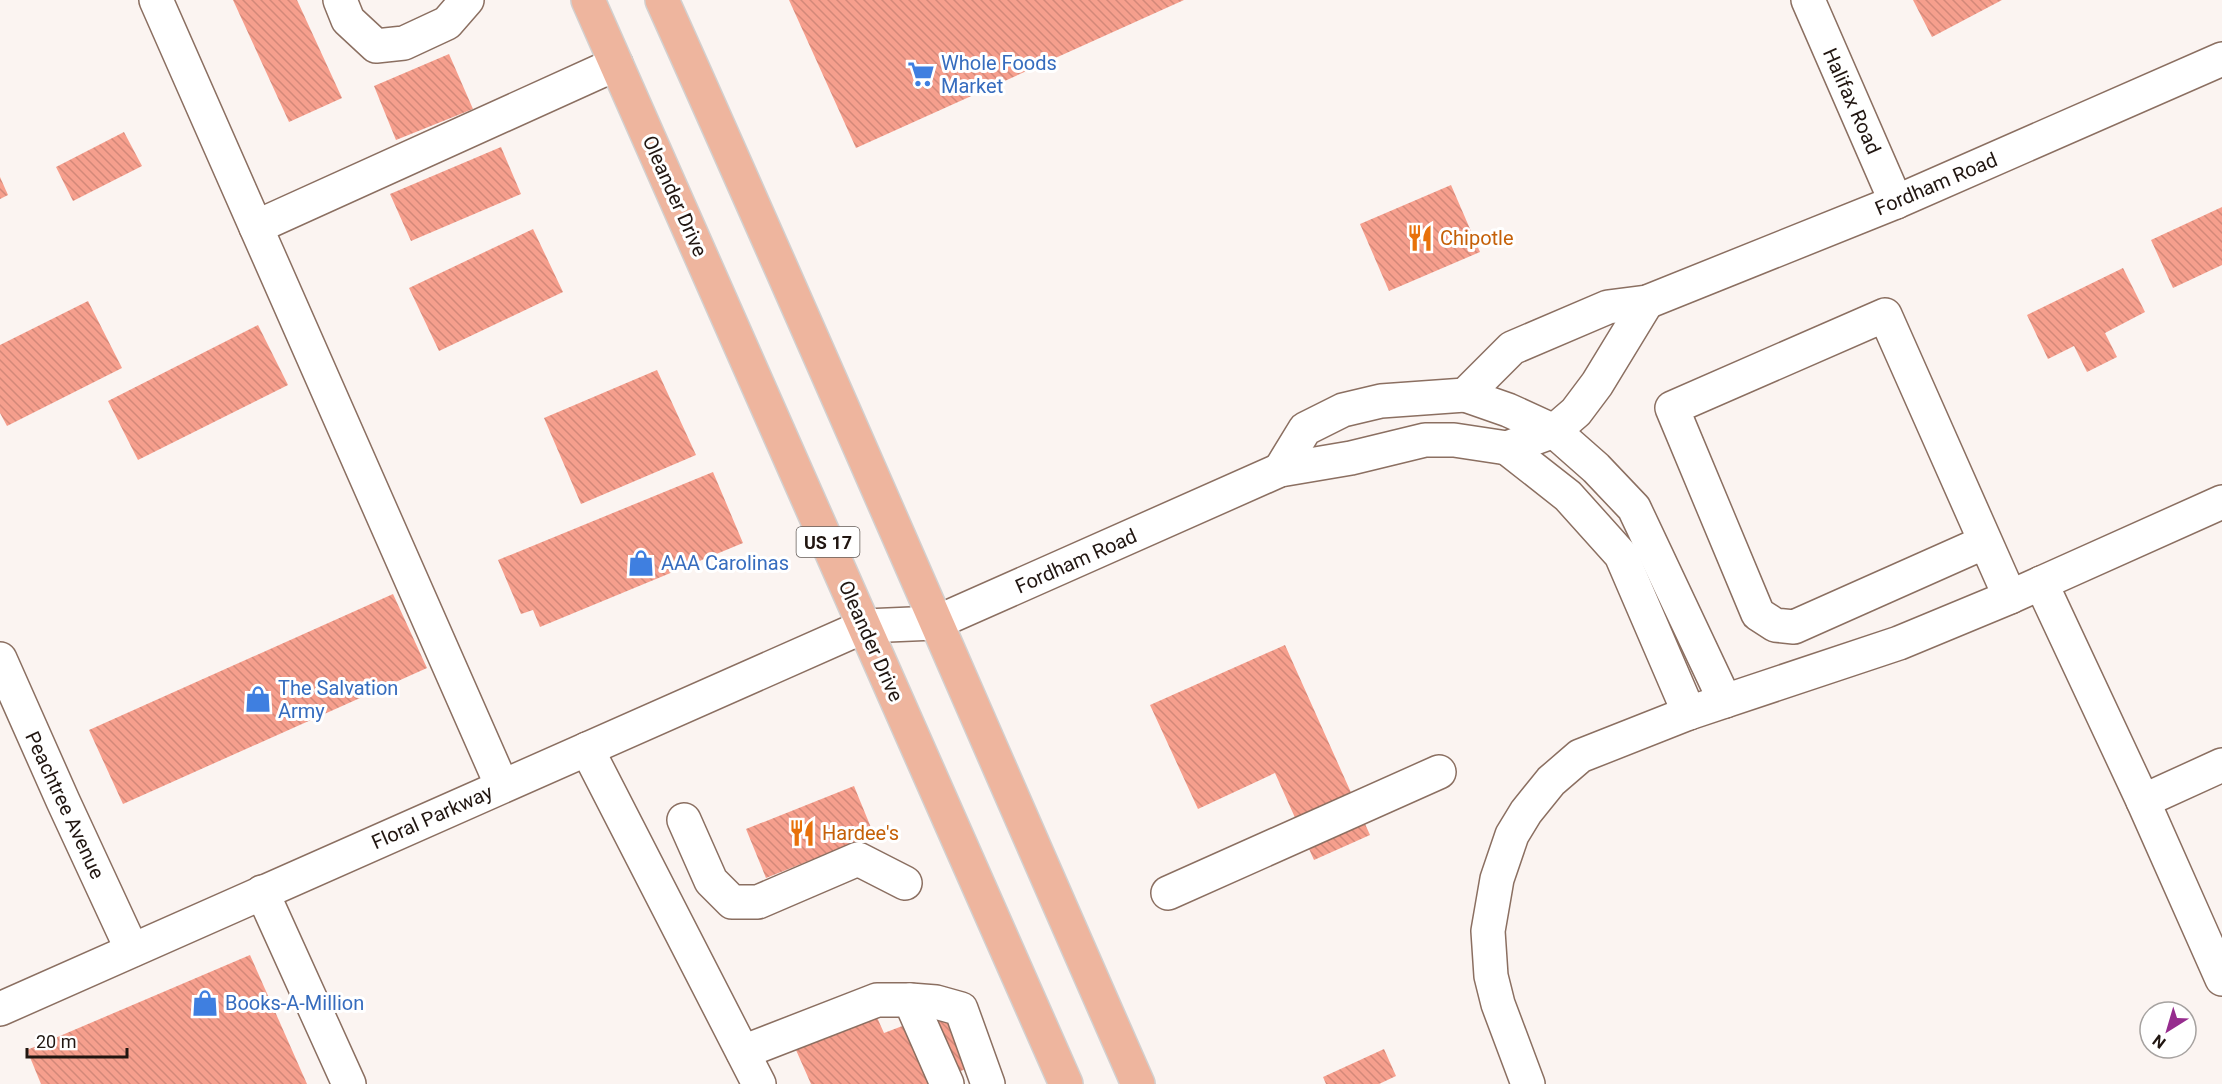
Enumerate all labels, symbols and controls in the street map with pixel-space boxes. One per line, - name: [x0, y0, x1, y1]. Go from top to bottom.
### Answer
- street label: Halifax Road: [1818, 44, 1886, 158]
- place label: Whole Foods Market: [941, 51, 1057, 98]
- supermarket icon: Whole Foods Market: [906, 59, 936, 89]
- street label: Oleander Drive: [638, 132, 712, 260]
- street label: Fordham Road: [1871, 147, 2001, 221]
- restaurant icon: Chipotle: [1405, 223, 1435, 253]
- place label: Chipotle: [1440, 226, 1514, 250]
- street label: Fordham Road: [1012, 524, 1140, 598]
- road number: US 17: [796, 527, 860, 557]
- shop icon: AAA Carolinas: [626, 548, 656, 578]
- place label: AAA Carolinas: [661, 551, 789, 575]
- street label: Oleander Drive: [834, 577, 908, 705]
- place label: The Salvation Army: [278, 676, 398, 723]
- shop icon: The Salvation Army: [243, 684, 273, 714]
- street label: Peachtree Avenue: [20, 727, 110, 883]
- street label: Floral Parkway: [368, 779, 497, 854]
- restaurant icon: Hardee's: [787, 818, 817, 848]
- place label: Hardee's: [822, 821, 899, 845]
- shop icon: Books-A-Million: [190, 988, 220, 1018]
- place label: Books-A-Million: [225, 991, 364, 1015]
- north arrow: [2138, 1000, 2198, 1060]
- scale bar: [27, 1021, 128, 1059]
- text: 20 m: [36, 1031, 76, 1052]
- text: N: [2149, 1031, 2170, 1053]

